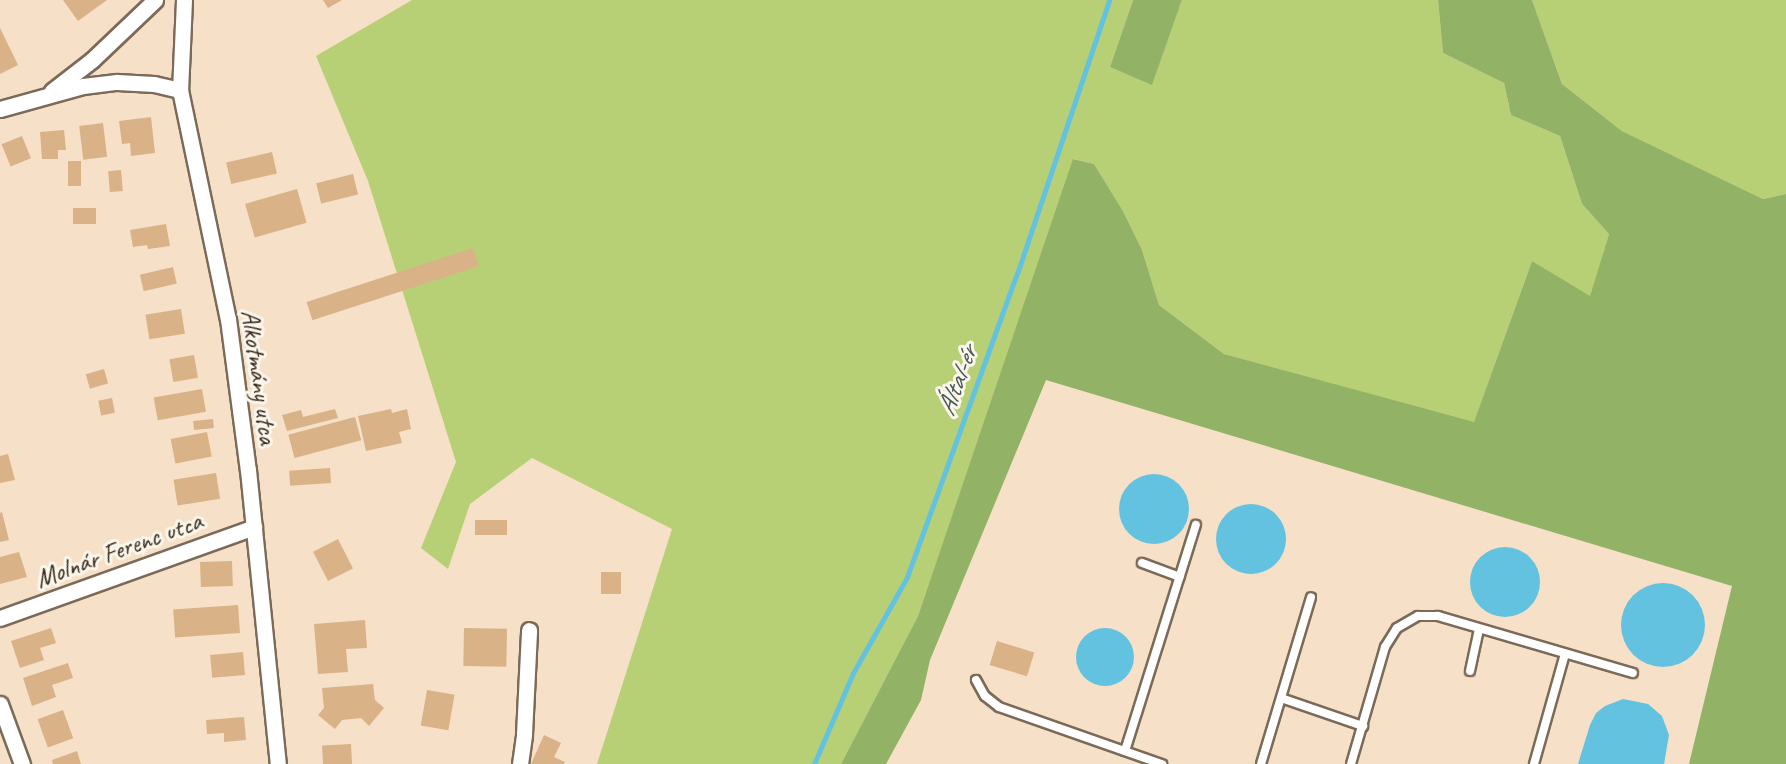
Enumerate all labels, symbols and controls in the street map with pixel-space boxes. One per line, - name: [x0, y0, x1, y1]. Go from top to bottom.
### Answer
- street label: Alkotmány utca: [234, 308, 284, 446]
- water label: Által-ér: [930, 342, 984, 420]
- street label: Molnár Ferenc utca: [32, 506, 206, 594]

